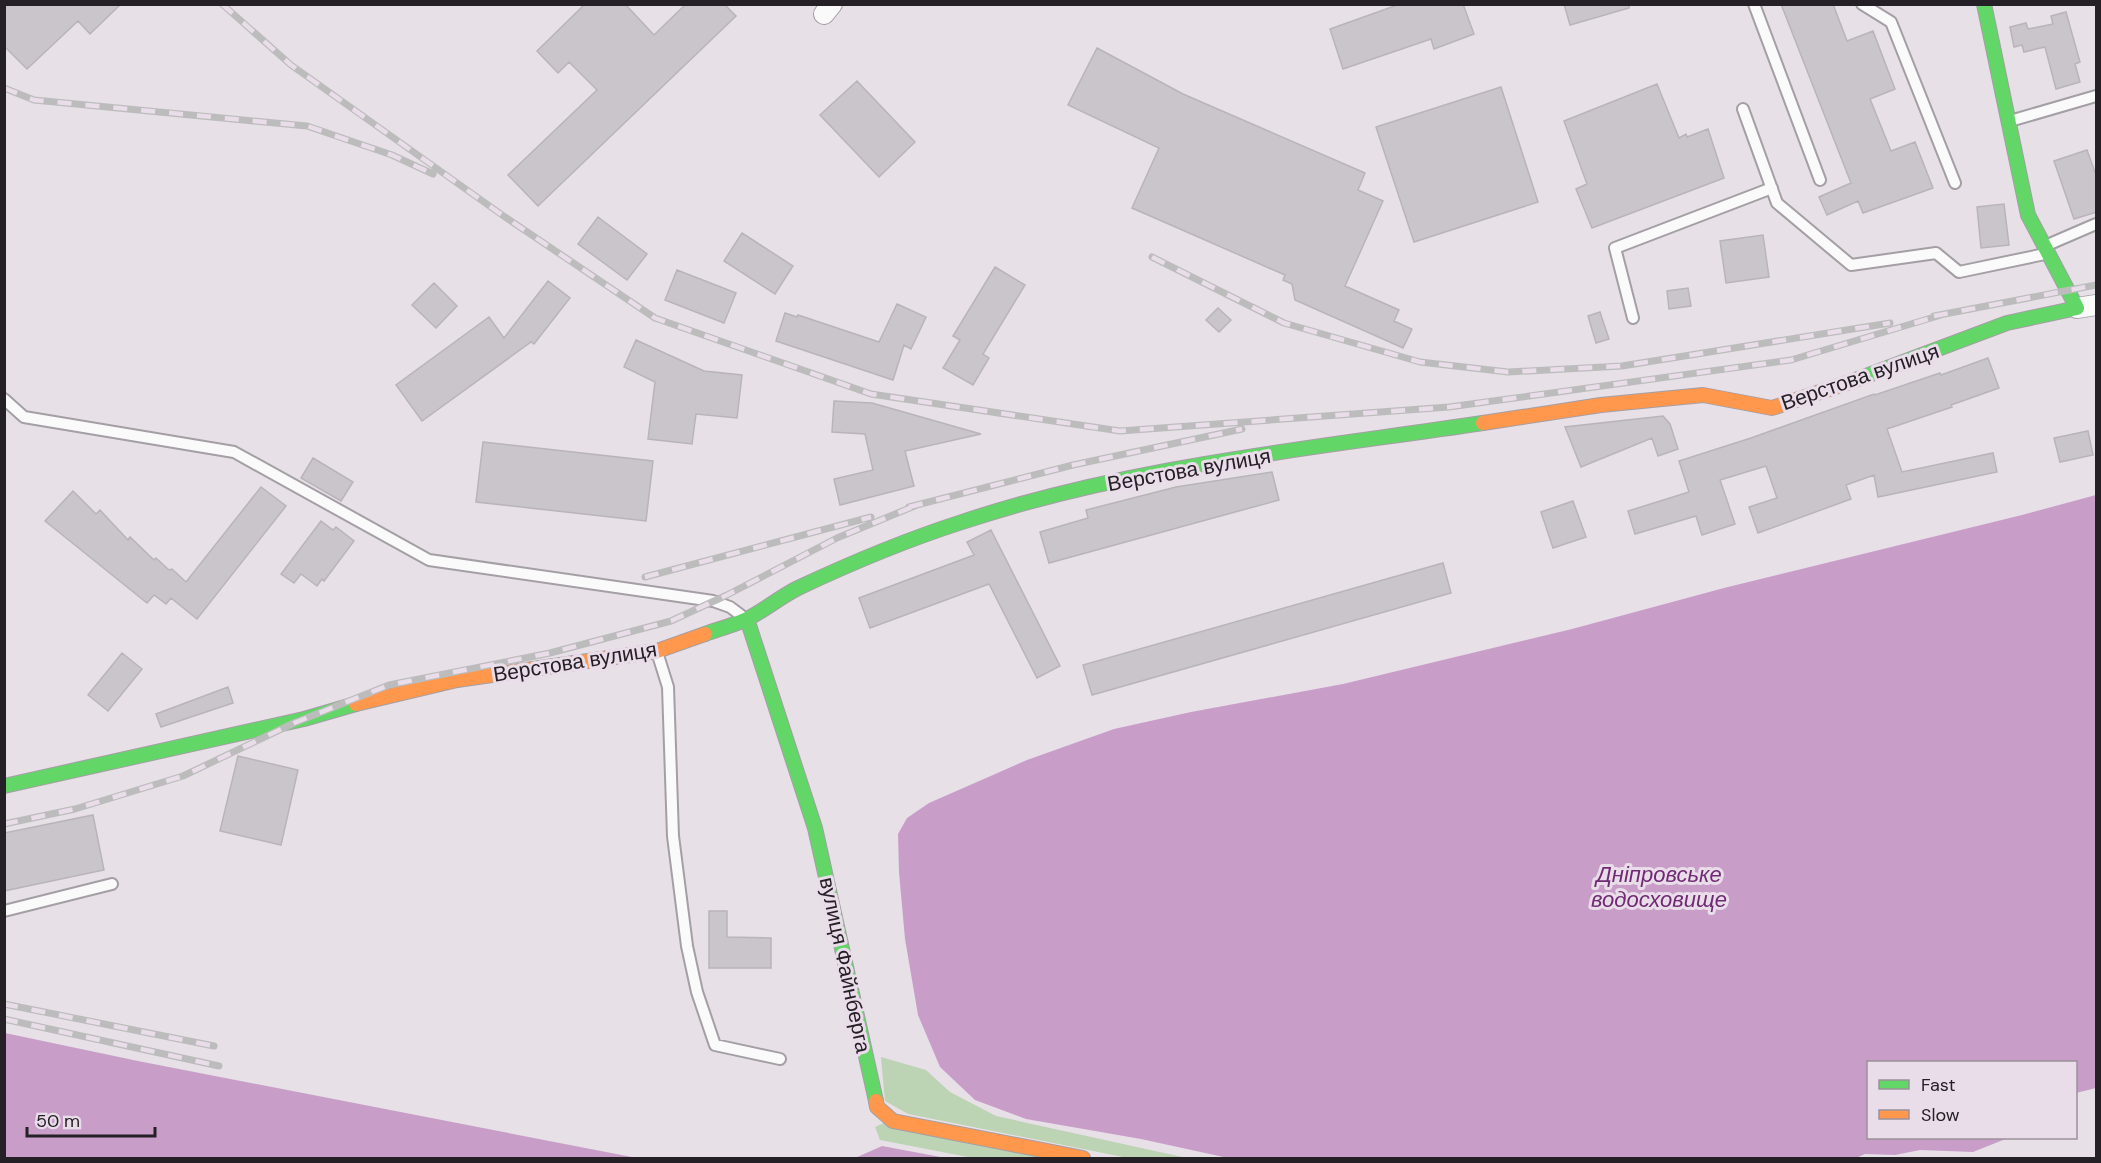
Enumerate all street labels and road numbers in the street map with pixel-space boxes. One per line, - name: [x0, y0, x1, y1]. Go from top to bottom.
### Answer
- street label: Верстова вулиця: [1777, 337, 1943, 417]
- street label: Верстова вулиця: [1105, 442, 1273, 498]
- street label: Верстова вулиця: [491, 635, 659, 689]
- street label: вулиця Файнберга: [813, 875, 877, 1056]

